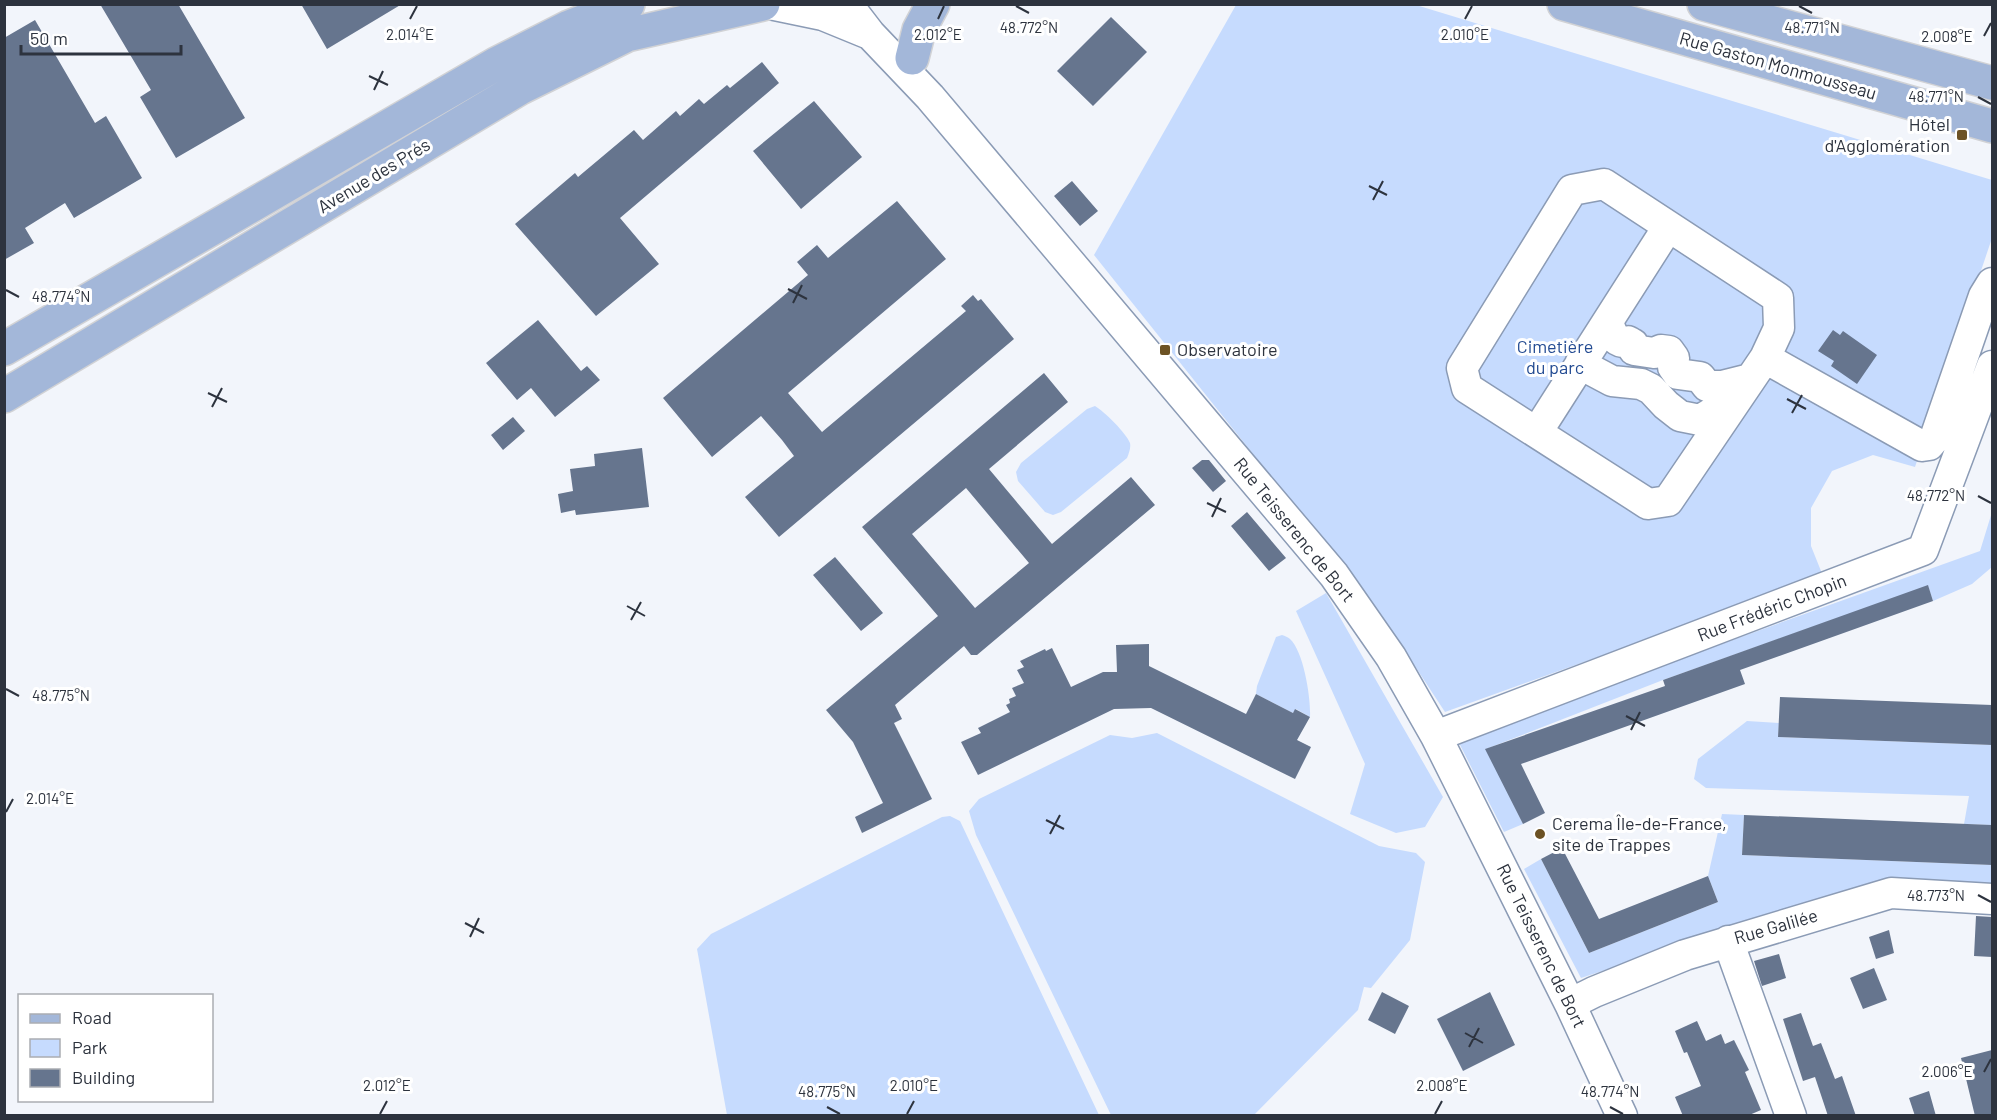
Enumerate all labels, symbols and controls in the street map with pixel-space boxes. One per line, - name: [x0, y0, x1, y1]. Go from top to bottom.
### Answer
- scale bar: [21, 18, 182, 56]
- text: 48.772°N: [1000, 18, 1058, 36]
- text: 48.771°N: [1784, 18, 1840, 36]
- text: 2.014°E: [386, 25, 434, 43]
- text: 2.012°E: [914, 25, 962, 43]
- text: 2.010°E: [1441, 25, 1489, 43]
- street label: Rue Gaston Monmousseau: [1677, 26, 1879, 104]
- text: 50 m: [30, 27, 68, 49]
- text: 2.008°E: [1921, 27, 1973, 45]
- text: 48.771°N: [1908, 87, 1964, 105]
- place label: Hôtel d'Agglomération: [1824, 113, 1950, 156]
- marker: Hôtel d'Agglomération: [1955, 128, 1969, 142]
- street label: Avenue des Prés: [313, 133, 434, 217]
- text: 48.774°N: [32, 287, 90, 305]
- park label: Cimetière du parc: [1517, 335, 1593, 378]
- place label: Observatoire: [1177, 338, 1278, 360]
- marker: Observatoire: [1158, 343, 1172, 357]
- street label: Rue Teisserenc de Bort: [1230, 453, 1360, 606]
- text: 48.772°N: [1907, 486, 1965, 504]
- street label: Rue Frédéric Chopin: [1694, 568, 1849, 646]
- text: 48.775°N: [32, 686, 90, 704]
- text: 2.014°E: [26, 789, 74, 807]
- place label: Cerema Île-de-France, site de Trappes: [1552, 812, 1727, 855]
- marker: Cerema Île-de-France, site de Trappes: [1533, 827, 1547, 841]
- street label: Rue Teisserenc de Bort: [1493, 860, 1591, 1031]
- text: 48.773°N: [1907, 886, 1965, 904]
- street label: Rue Galilée: [1731, 904, 1820, 948]
- legend: [18, 994, 213, 1102]
- text: Road: [72, 1006, 112, 1028]
- text: Park: [72, 1036, 107, 1058]
- text: 2.006°E: [1921, 1062, 1973, 1080]
- text: Building: [72, 1066, 135, 1088]
- text: 2.012°E: [363, 1076, 411, 1094]
- text: 2.010°E: [890, 1076, 938, 1094]
- text: 2.008°E: [1416, 1076, 1468, 1094]
- text: 48.775°N: [798, 1082, 856, 1100]
- text: 48.774°N: [1581, 1082, 1639, 1100]

